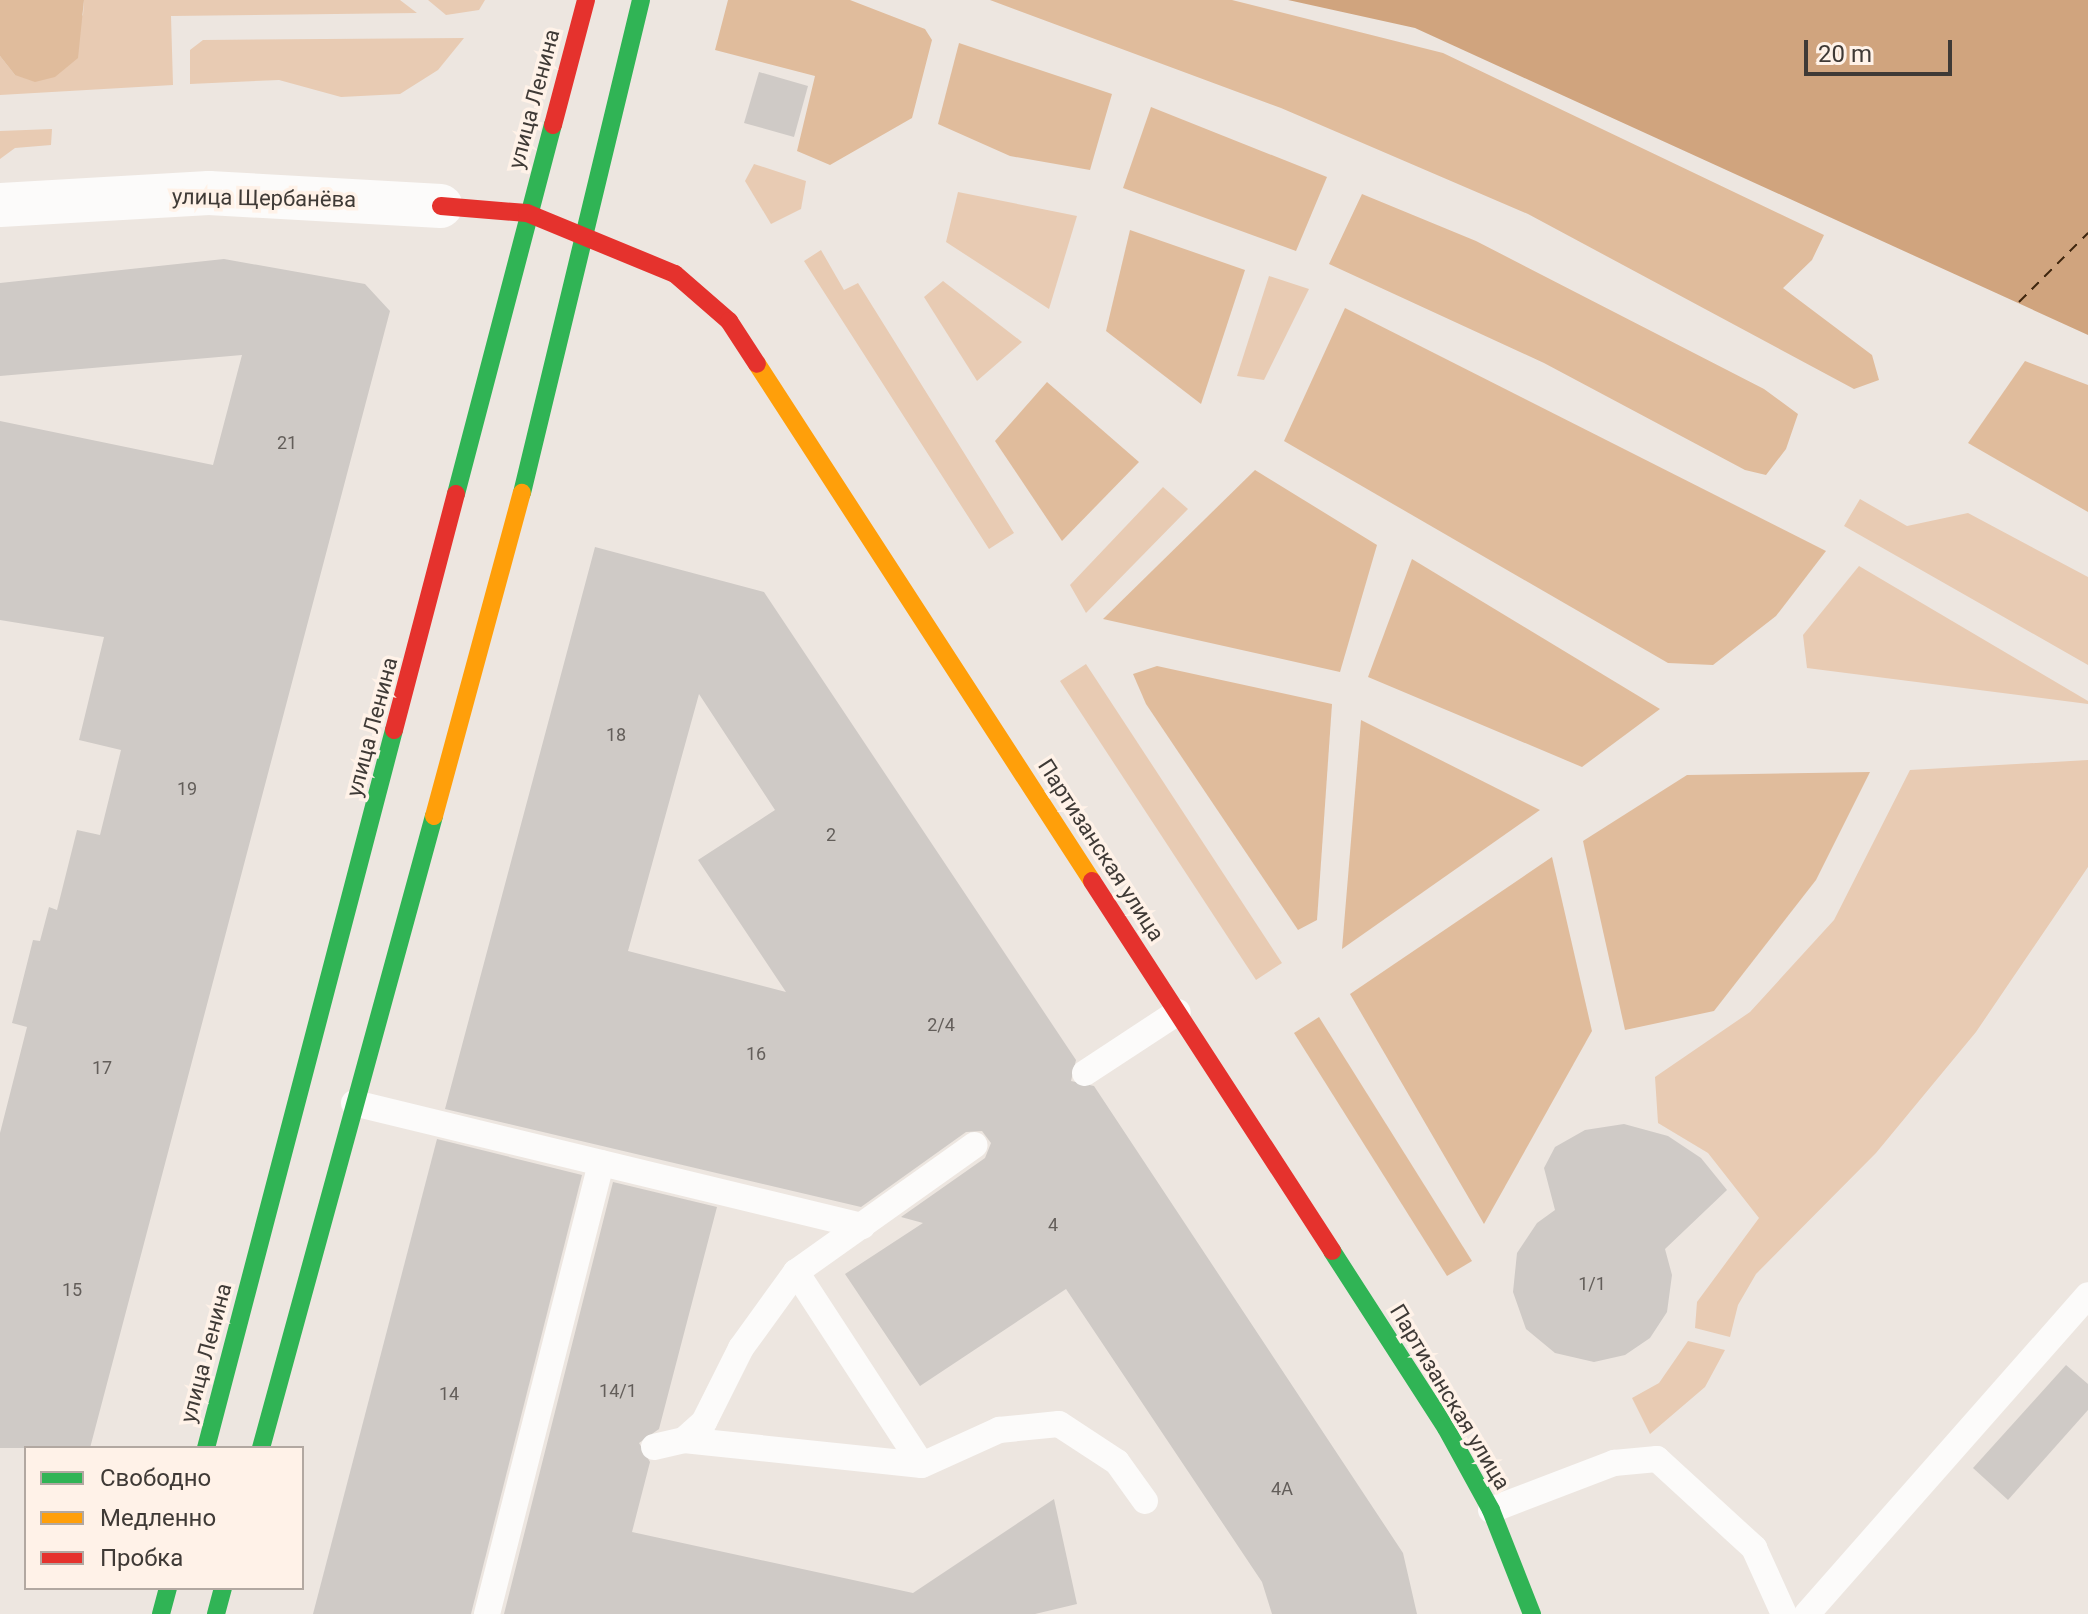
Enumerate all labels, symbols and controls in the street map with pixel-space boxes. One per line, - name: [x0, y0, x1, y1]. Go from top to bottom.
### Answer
- scale bar: [1808, 24, 1956, 74]
- street label: улица Ленина: [503, 26, 565, 172]
- text: 20 m: [1818, 40, 1872, 68]
- street label: улица Щербанёва: [172, 183, 356, 213]
- house number: 21: [277, 432, 297, 454]
- street label: улица Ленина: [341, 654, 403, 800]
- house number: 18: [606, 724, 626, 746]
- street label: Партизанская улица: [1032, 754, 1170, 946]
- house number: 19: [177, 778, 197, 800]
- house number: 2: [826, 824, 836, 846]
- house number: 2/4: [927, 1014, 955, 1036]
- house number: 16: [746, 1043, 766, 1065]
- house number: 17: [92, 1057, 112, 1079]
- house number: 4: [1048, 1214, 1058, 1236]
- house number: 1/1: [1578, 1273, 1606, 1295]
- house number: 15: [62, 1279, 82, 1301]
- street label: улица Ленина: [175, 1280, 237, 1426]
- street label: Партизанская улица: [1384, 1300, 1516, 1494]
- house number: 14/1: [599, 1380, 637, 1402]
- house number: 14: [439, 1383, 459, 1405]
- legend: [24, 1446, 304, 1590]
- text: Свободно: [100, 1464, 211, 1492]
- house number: 4А: [1271, 1478, 1293, 1500]
- text: Медленно: [100, 1504, 216, 1532]
- text: Пробка: [100, 1544, 183, 1572]

